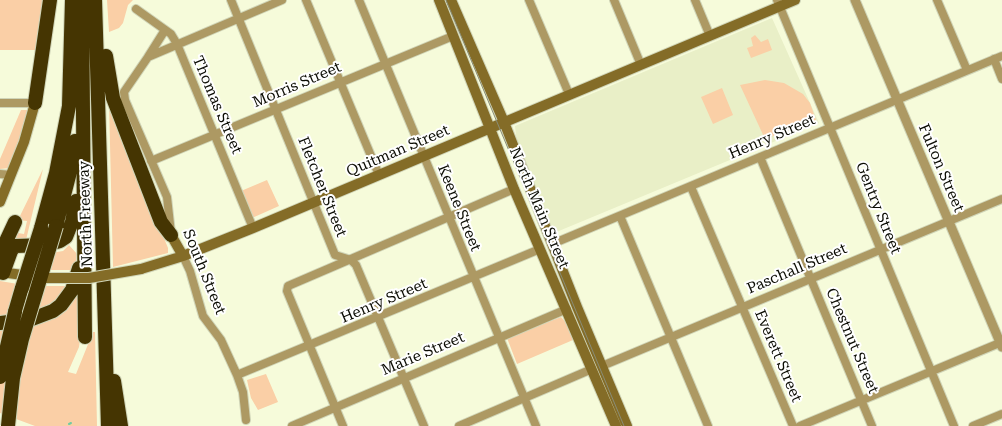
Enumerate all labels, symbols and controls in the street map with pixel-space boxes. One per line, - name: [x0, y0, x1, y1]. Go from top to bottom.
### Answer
- street label: Thomas Street: [188, 53, 246, 157]
- street label: Morris Street: [250, 58, 344, 112]
- street label: Henry Street: [726, 111, 818, 163]
- street label: Quitman Street: [344, 121, 452, 181]
- street label: Fulton Street: [914, 121, 968, 215]
- street label: Fletcher Street: [294, 134, 350, 240]
- street label: North Main Street: [505, 145, 573, 271]
- street label: Gentry Street: [851, 159, 905, 257]
- street label: North Freeway: [75, 160, 97, 268]
- street label: Keene Street: [433, 162, 485, 254]
- street label: South Street: [179, 227, 229, 317]
- street label: Paschall Street: [744, 240, 850, 298]
- street label: Henry Street: [338, 275, 430, 327]
- street label: Chestnut Street: [822, 286, 882, 396]
- street label: Everett Street: [750, 307, 806, 405]
- street label: Marie Street: [379, 328, 467, 380]

